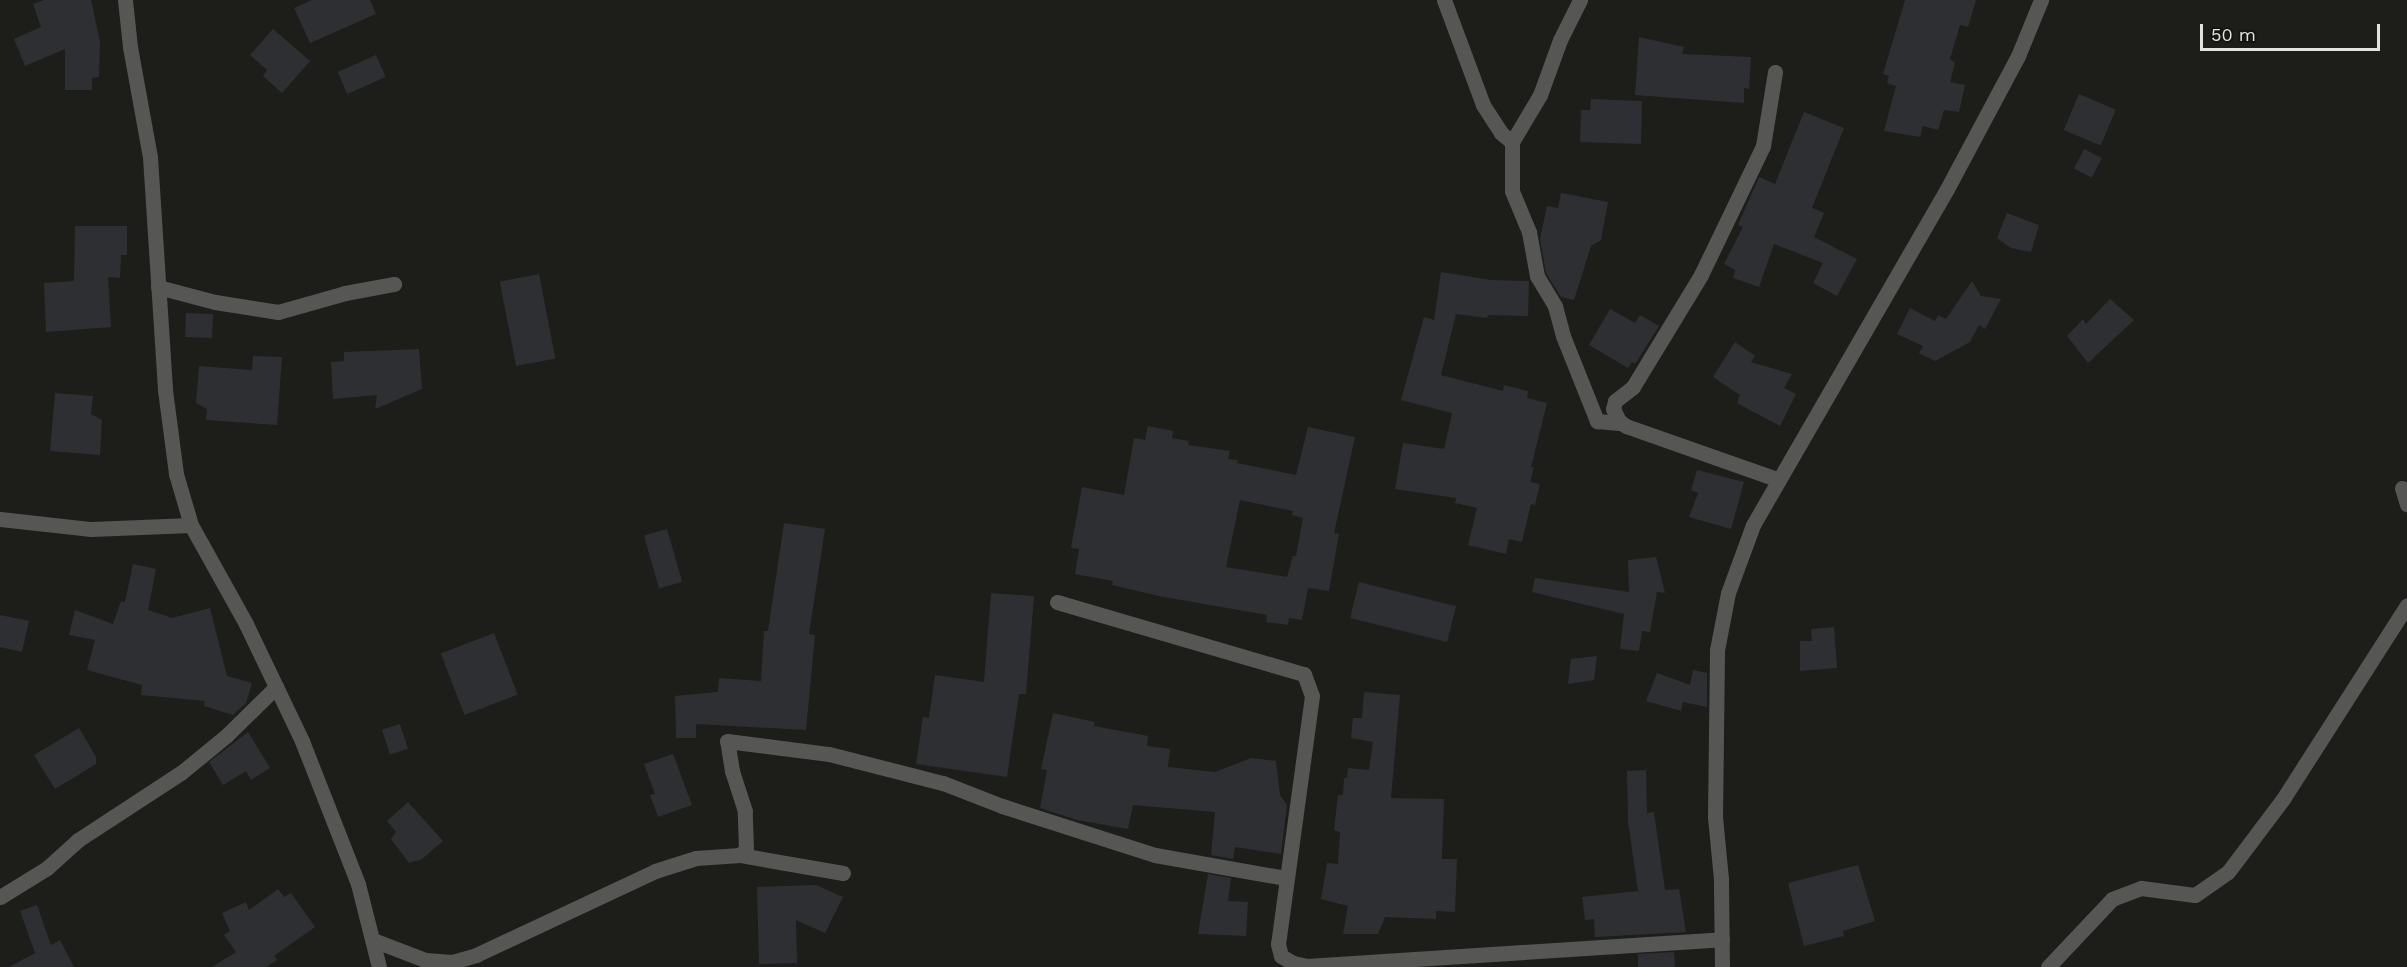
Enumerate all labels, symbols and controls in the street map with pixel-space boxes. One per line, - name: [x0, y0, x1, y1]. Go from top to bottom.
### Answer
- scale bar: [2203, 12, 2383, 50]
- text: 50 m: [2211, 24, 2256, 45]

